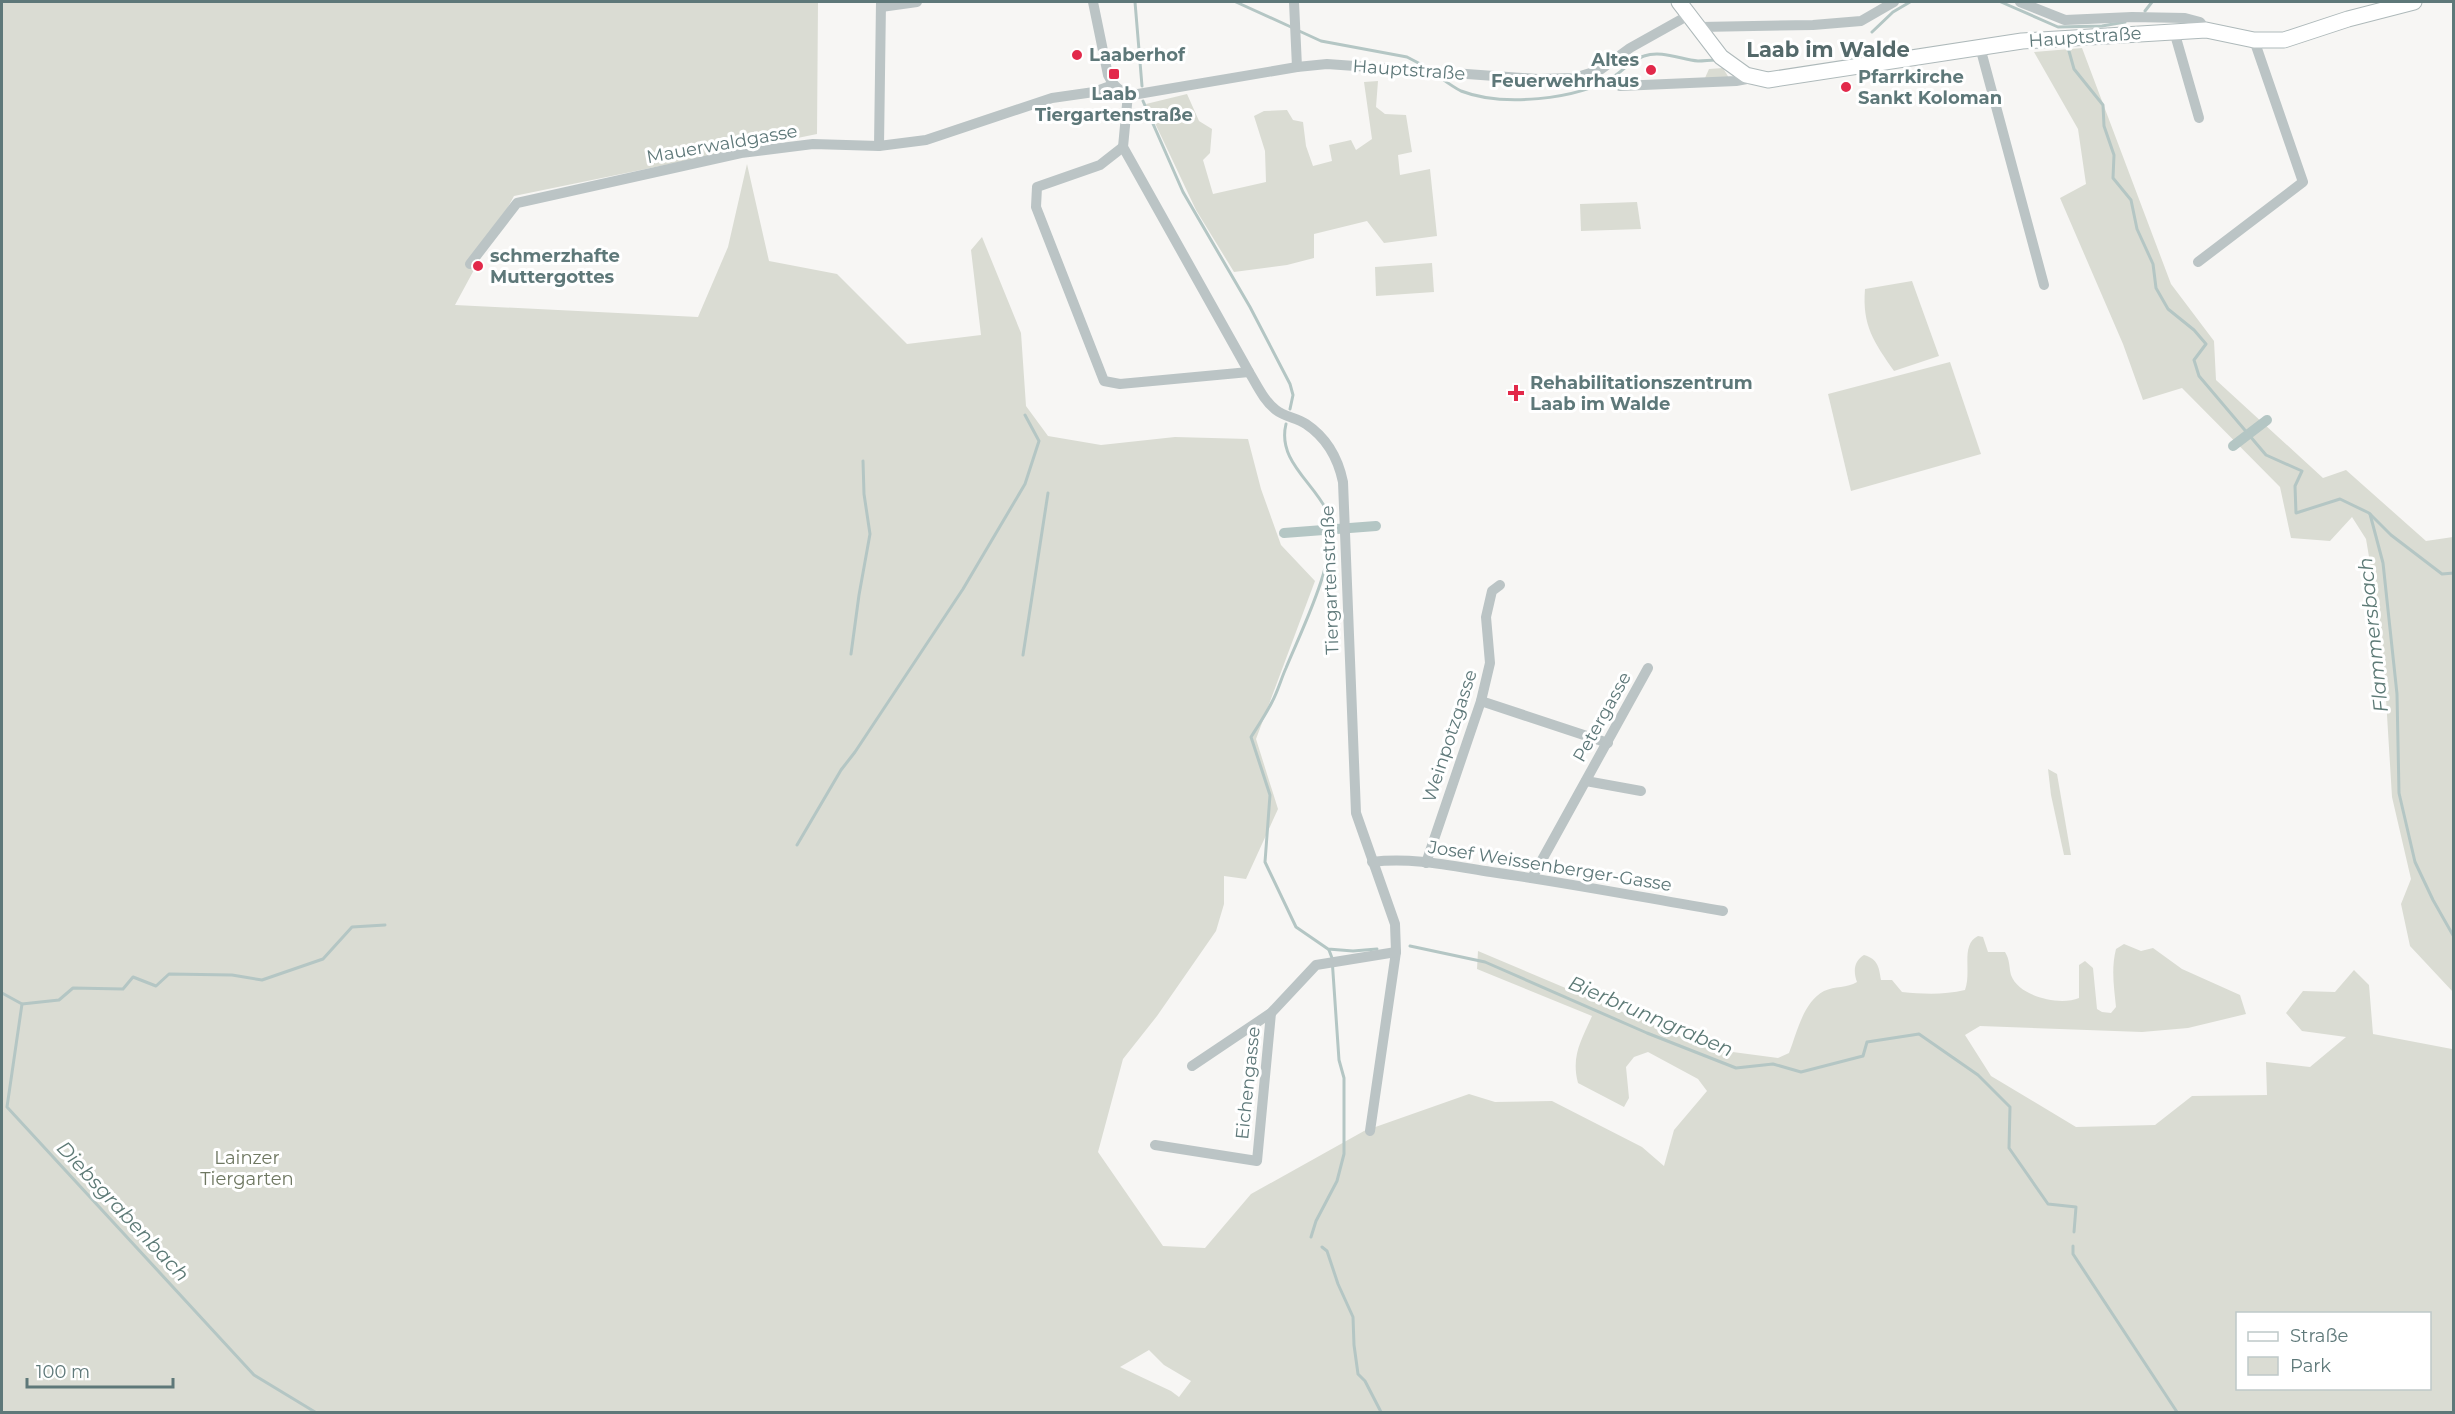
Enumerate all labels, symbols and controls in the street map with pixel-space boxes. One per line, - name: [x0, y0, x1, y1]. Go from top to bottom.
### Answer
- street label: Hauptstraße: [2028, 22, 2142, 52]
- district label: Laab im Walde: [1746, 37, 1910, 62]
- place label: Laaberhof: [1089, 44, 1186, 66]
- marker: Laaberhof: [1070, 48, 1084, 62]
- place label: Altes Feuerwehrhaus: [1491, 49, 1639, 92]
- street label: Hauptstraße: [1352, 55, 1466, 85]
- marker: Altes Feuerwehrhaus: [1644, 63, 1658, 77]
- place label: Pfarrkirche Sankt Koloman: [1858, 66, 2002, 109]
- marker: Laab Tiergartenstraße: [1107, 67, 1121, 81]
- marker: Pfarrkirche Sankt Koloman: [1839, 80, 1853, 94]
- place label: Laab Tiergartenstraße: [1035, 83, 1193, 126]
- street label: Mauerwaldgasse: [645, 120, 799, 168]
- place label: schmerzhafte Muttergottes: [490, 245, 620, 288]
- marker: schmerzhafte Muttergottes: [471, 259, 485, 273]
- place label: Rehabilitationszentrum Laab im Walde: [1530, 372, 1753, 415]
- marker: Rehabilitationszentrum Laab im Walde: [1507, 384, 1525, 402]
- street label: Tiergartenstraße: [1316, 505, 1344, 655]
- water label: Flammersbach: [2353, 556, 2393, 714]
- street label: Weinpotzgasse: [1418, 667, 1482, 805]
- street label: Petergasse: [1568, 668, 1636, 766]
- street label: Josef Weissenberger-Gasse: [1426, 836, 1674, 896]
- water label: Bierbrunngraben: [1565, 970, 1737, 1062]
- street label: Eichengasse: [1231, 1025, 1265, 1141]
- water label: Diebsgrabenbach: [52, 1136, 194, 1286]
- park label: Lainzer Tiergarten: [200, 1147, 294, 1190]
- legend: [2236, 1312, 2431, 1390]
- text: Straße: [2290, 1325, 2349, 1347]
- scale bar: [27, 1351, 172, 1389]
- text: Park: [2290, 1355, 2331, 1377]
- text: 100 m: [36, 1361, 90, 1383]

